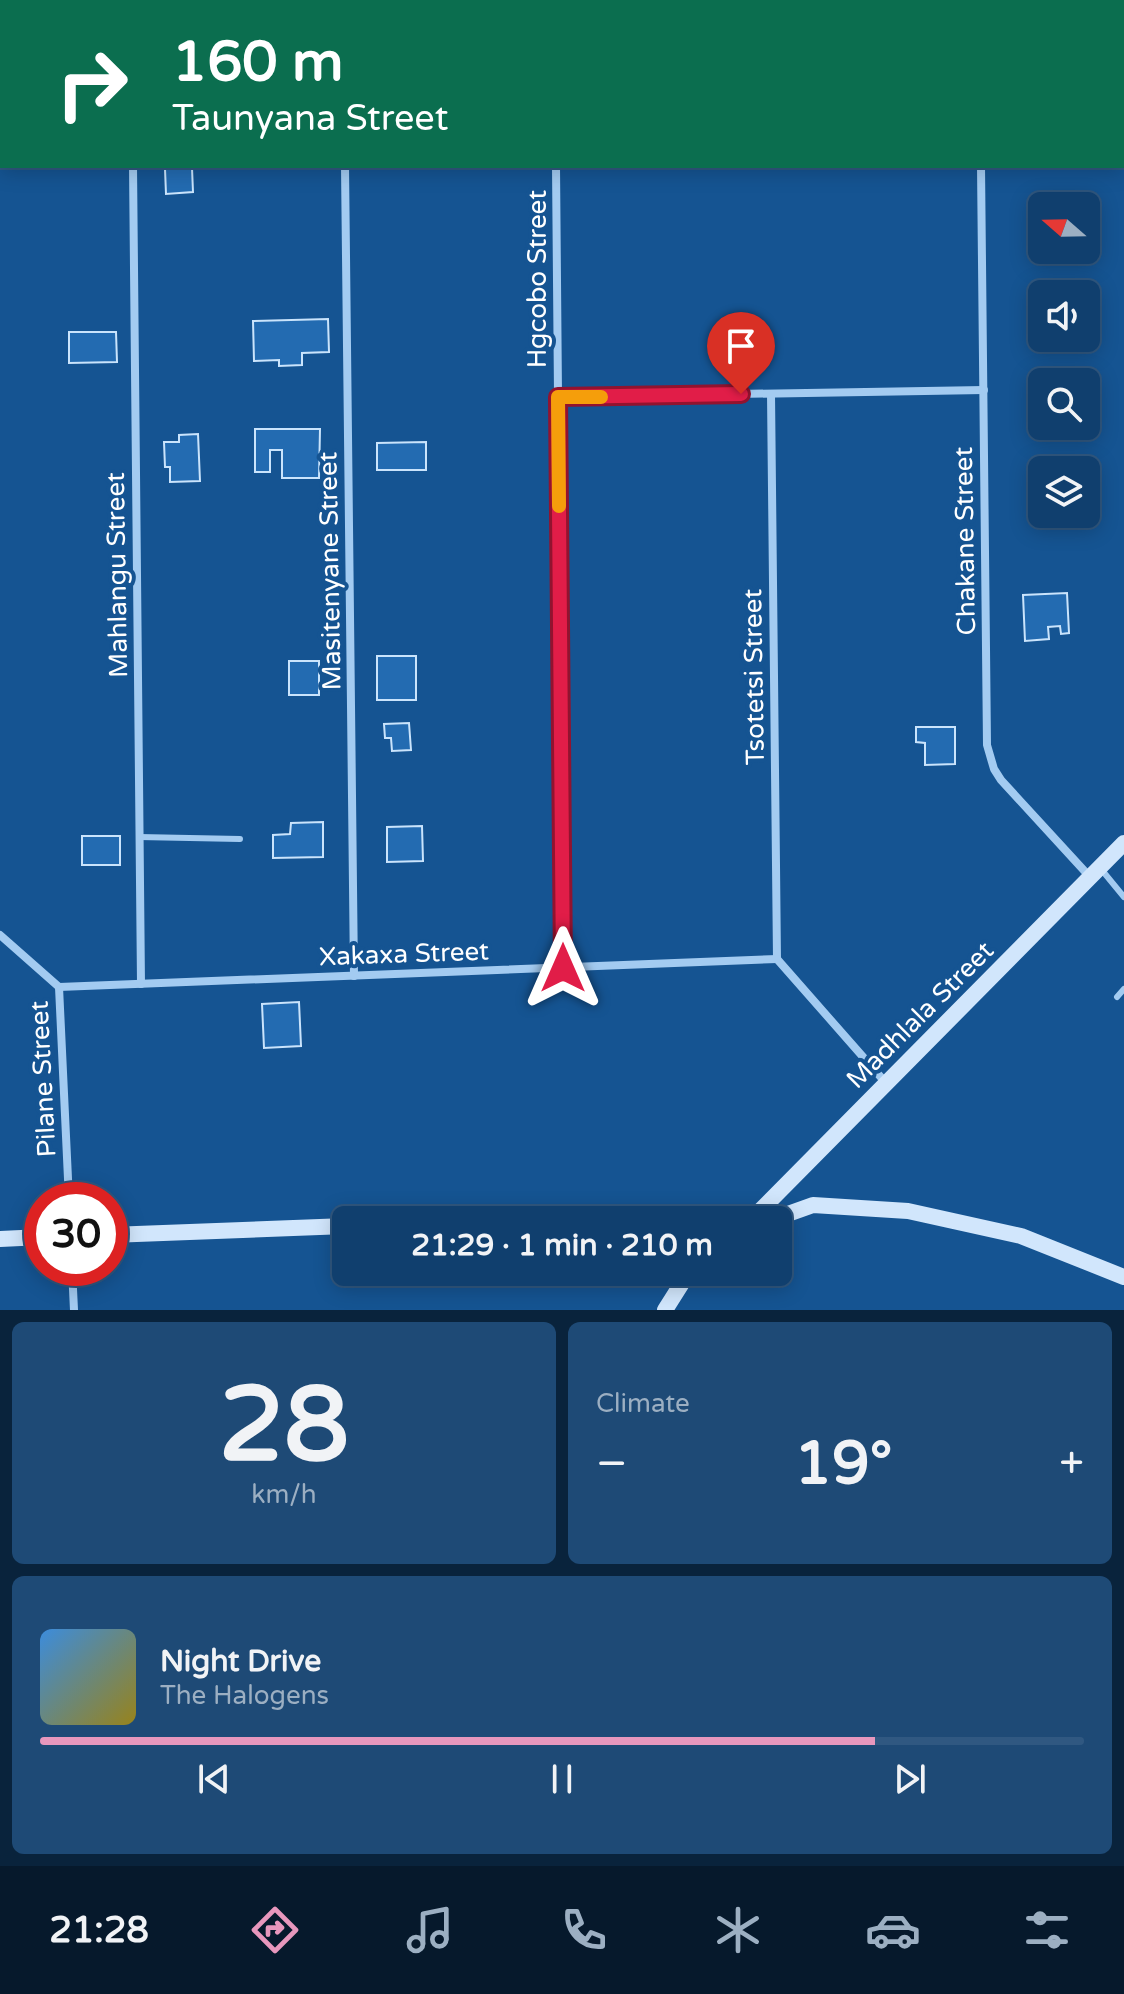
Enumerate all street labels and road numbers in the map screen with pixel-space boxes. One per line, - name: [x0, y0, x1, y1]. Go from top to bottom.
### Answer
- street label: Hgcobo Street: [522, 190, 553, 368]
- street label: Chakane Street: [948, 446, 982, 636]
- street label: Masitenyane Street: [312, 451, 348, 691]
- street label: Mahlangu Street: [100, 472, 134, 678]
- street label: Tsotetsi Street: [737, 588, 771, 765]
- street label: Madhlala Street: [840, 935, 1000, 1095]
- street label: Xakaxa Street: [318, 936, 490, 972]
- street label: Pilane Street: [23, 1000, 63, 1158]

